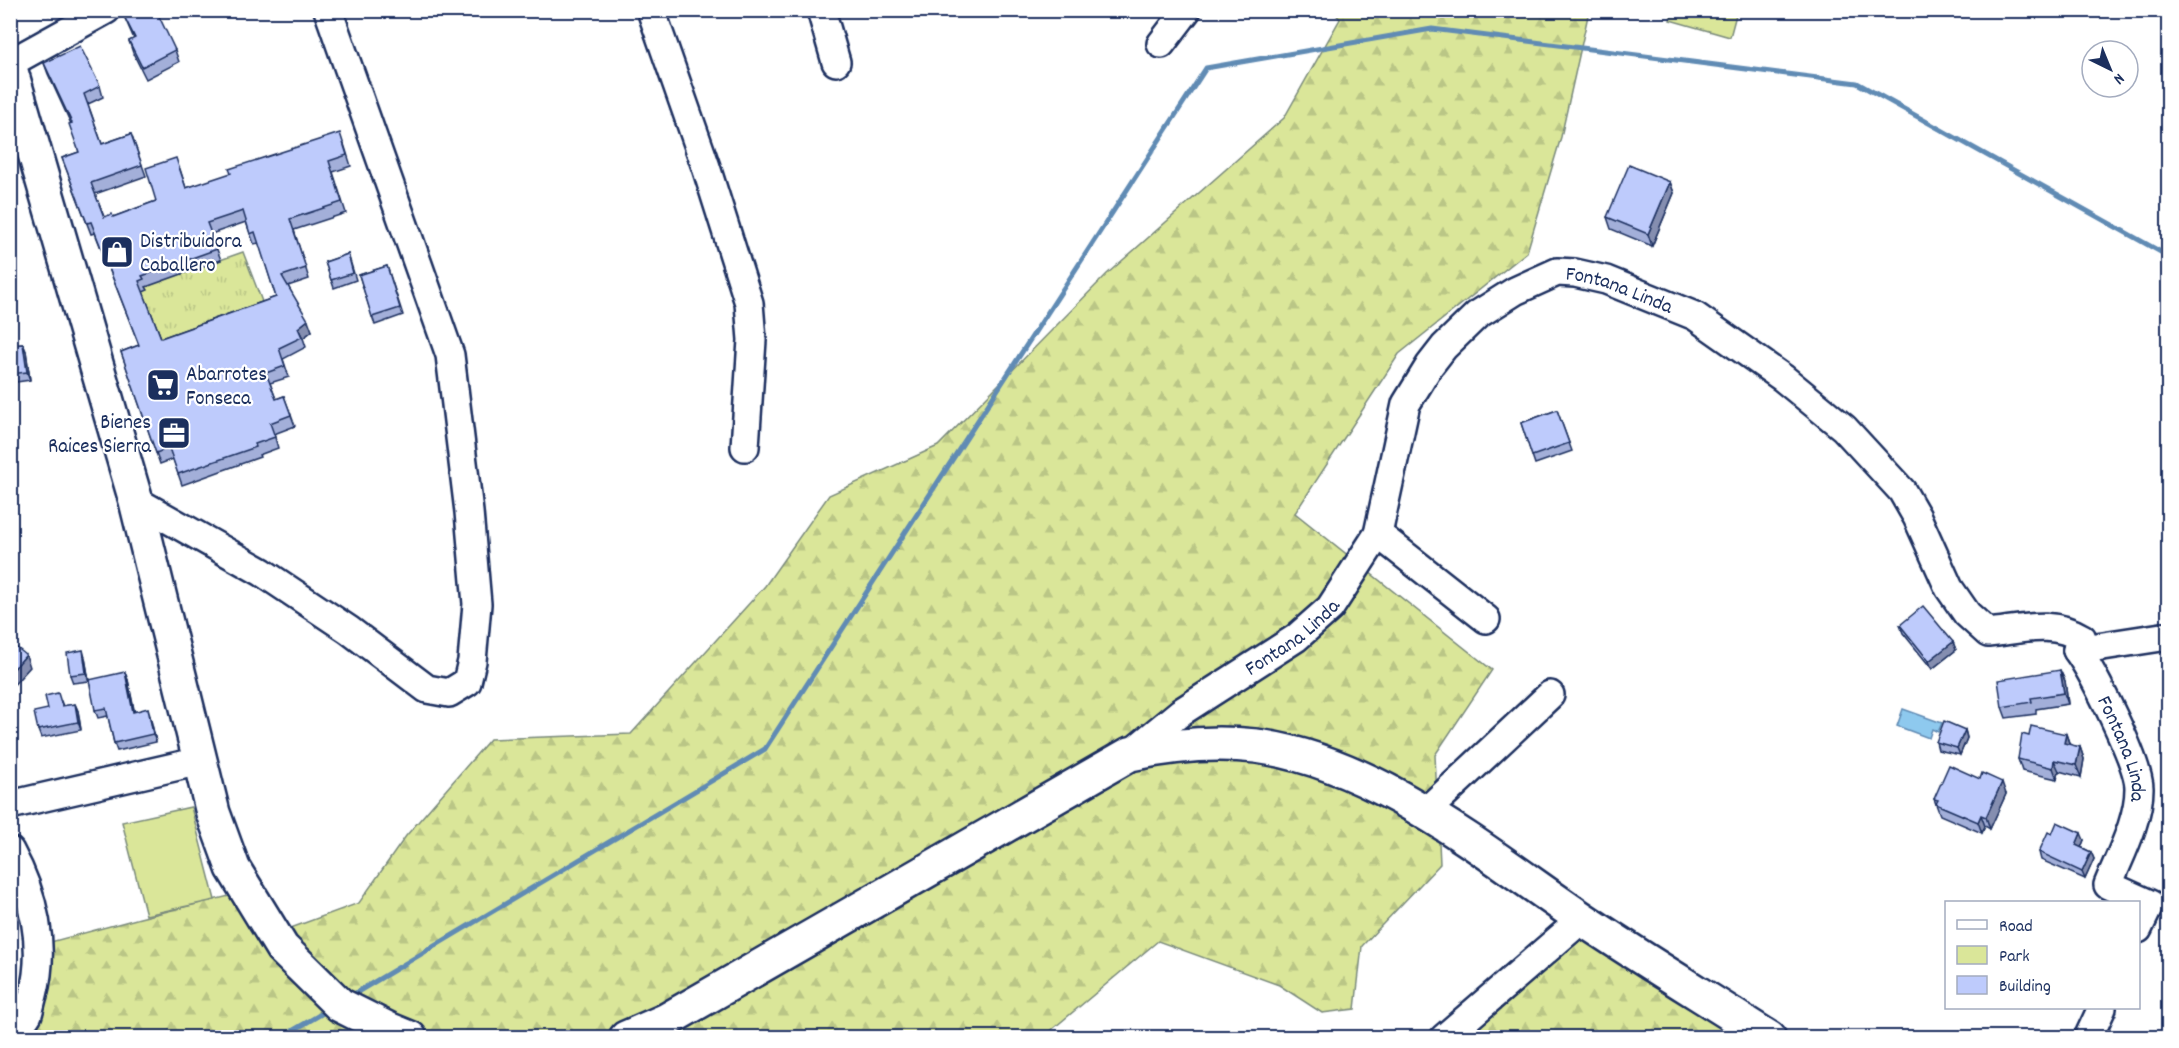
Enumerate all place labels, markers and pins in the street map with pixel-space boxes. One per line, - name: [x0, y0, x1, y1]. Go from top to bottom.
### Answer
- place label: Distribuidora Caballero: [140, 228, 243, 282]
- shop icon: Distribuidora Caballero: [99, 234, 135, 270]
- place label: Abarrotes Fonseca: [186, 361, 267, 415]
- supermarket icon: Abarrotes Fonseca: [145, 367, 181, 403]
- place label: Bienes Raices Sierra: [48, 409, 152, 463]
- office icon: Bienes Raices Sierra: [156, 415, 192, 451]

